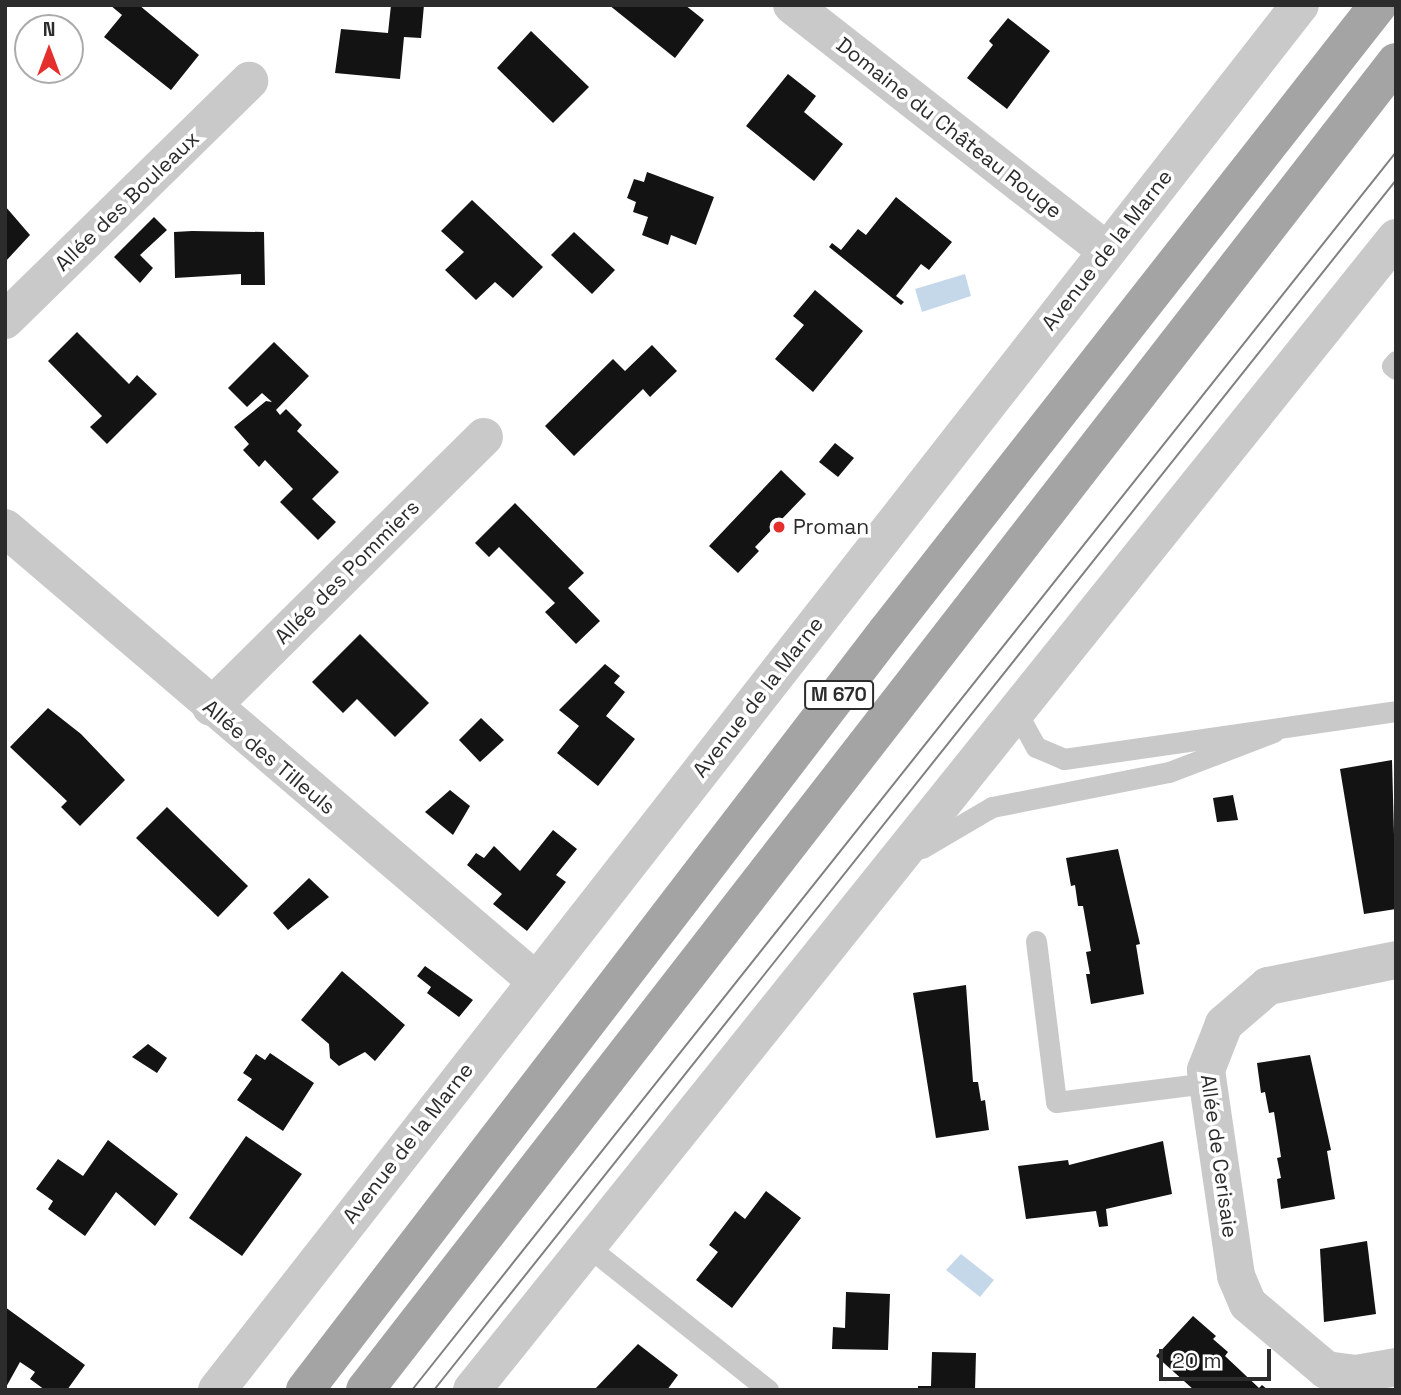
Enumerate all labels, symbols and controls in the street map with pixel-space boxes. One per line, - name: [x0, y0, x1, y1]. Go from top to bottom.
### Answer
- north arrow: [14, 14, 84, 84]
- text: N: [43, 17, 55, 42]
- street label: Domaine du Château Rouge: [831, 32, 1067, 224]
- street label: Allée des Bouleaux: [50, 126, 204, 276]
- street label: Avenue de la Marne: [1036, 165, 1178, 335]
- street label: Allée des Pommiers: [270, 495, 424, 649]
- place label: Proman: [793, 514, 869, 540]
- marker: Proman: [771, 519, 787, 535]
- street label: Avenue de la Marne: [687, 612, 829, 782]
- road number: M 670: [804, 680, 874, 710]
- street label: Allée des Tilleuls: [198, 694, 340, 820]
- street label: Avenue de la Marne: [337, 1058, 479, 1228]
- street label: Allée de Cerisaie: [1195, 1073, 1243, 1239]
- scale bar: [1163, 1336, 1275, 1380]
- text: 20 m: [1172, 1347, 1222, 1374]

